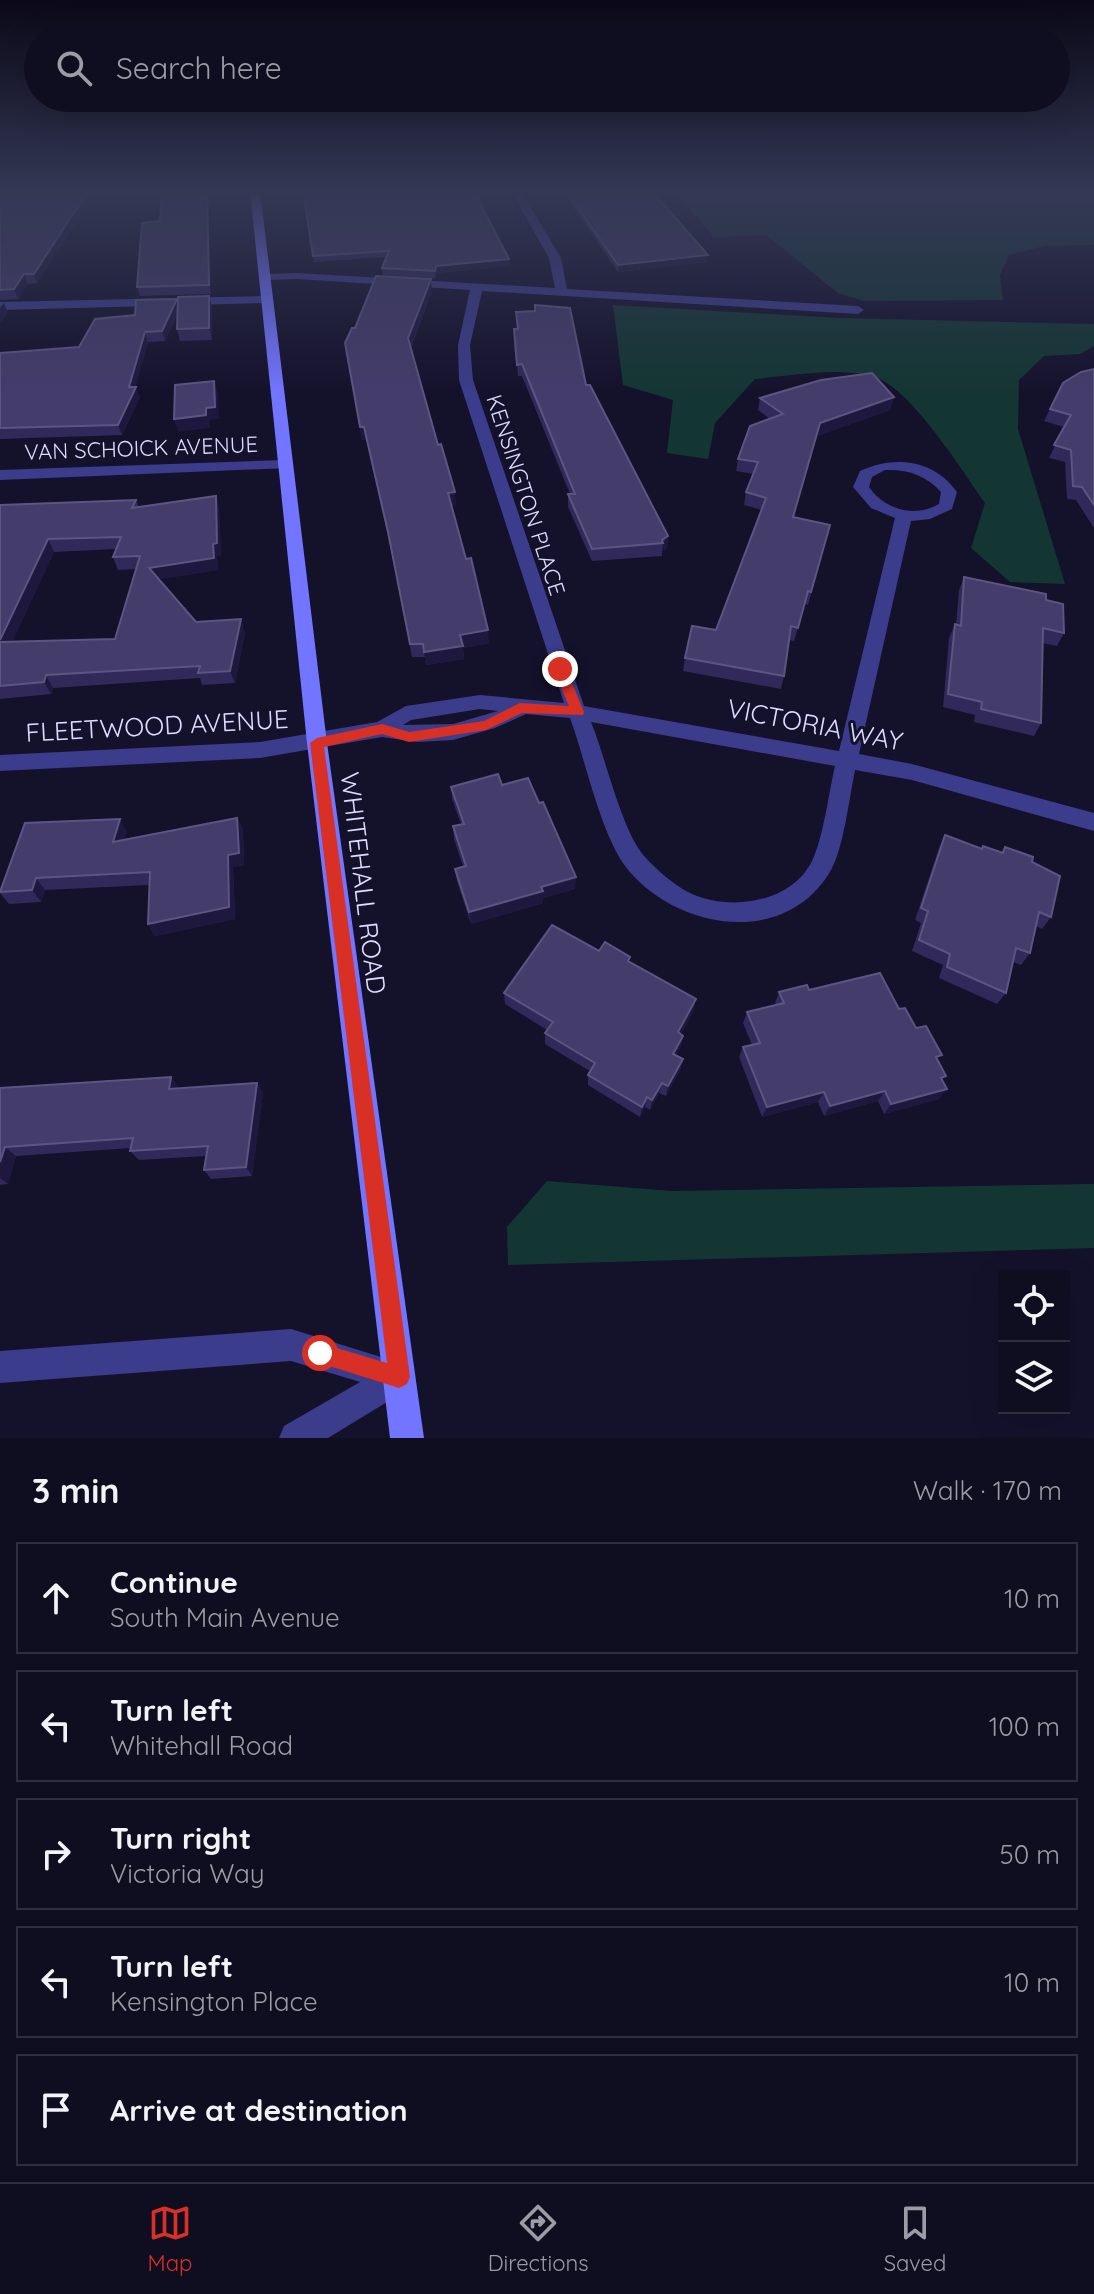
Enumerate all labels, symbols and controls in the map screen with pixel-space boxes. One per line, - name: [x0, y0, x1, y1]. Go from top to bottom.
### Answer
- search box: [24, 24, 1070, 112]
- icon: search: [52, 46, 96, 90]
- text: Search here: [116, 49, 282, 87]
- street label: KENSINGTON PLACE: [480, 391, 572, 599]
- street label: VAN SCHOICK AVENUE: [24, 430, 258, 466]
- route end: [542, 651, 578, 687]
- street label: VICTORIA WAY: [724, 691, 906, 758]
- street label: FLEETWOOD AVENUE: [25, 702, 289, 749]
- street label: WHITEHALL ROAD: [333, 770, 393, 996]
- map controls: [998, 1270, 1070, 1414]
- button: locate: [998, 1270, 1070, 1342]
- route start: [302, 1335, 338, 1371]
- button: layers: [998, 1342, 1070, 1414]
- text: 3 min: [32, 1469, 119, 1512]
- text: Walk · 170 m: [913, 1474, 1062, 1507]
- text: Continue: [110, 1563, 238, 1601]
- icon: ahead: [34, 1576, 78, 1620]
- text: 10 m: [1004, 1582, 1060, 1615]
- text: South Main Avenue: [110, 1601, 340, 1634]
- text: Turn left: [110, 1691, 233, 1729]
- icon: left: [34, 1704, 78, 1748]
- text: 100 m: [989, 1710, 1060, 1743]
- text: Whitehall Road: [110, 1729, 293, 1762]
- text: Turn right: [110, 1819, 251, 1857]
- icon: right: [34, 1832, 78, 1876]
- text: 50 m: [1000, 1838, 1060, 1871]
- text: Victoria Way: [110, 1857, 265, 1890]
- text: Turn left: [110, 1947, 233, 1985]
- icon: left: [34, 1960, 78, 2004]
- text: 10 m: [1004, 1966, 1060, 1999]
- text: Kensington Place: [110, 1985, 318, 2018]
- icon: arrive: [34, 2088, 78, 2132]
- text: Arrive at destination: [110, 2091, 408, 2129]
- tab: Map: [148, 2201, 192, 2277]
- tab: Directions: [488, 2201, 588, 2277]
- tab: Saved: [884, 2201, 946, 2277]

